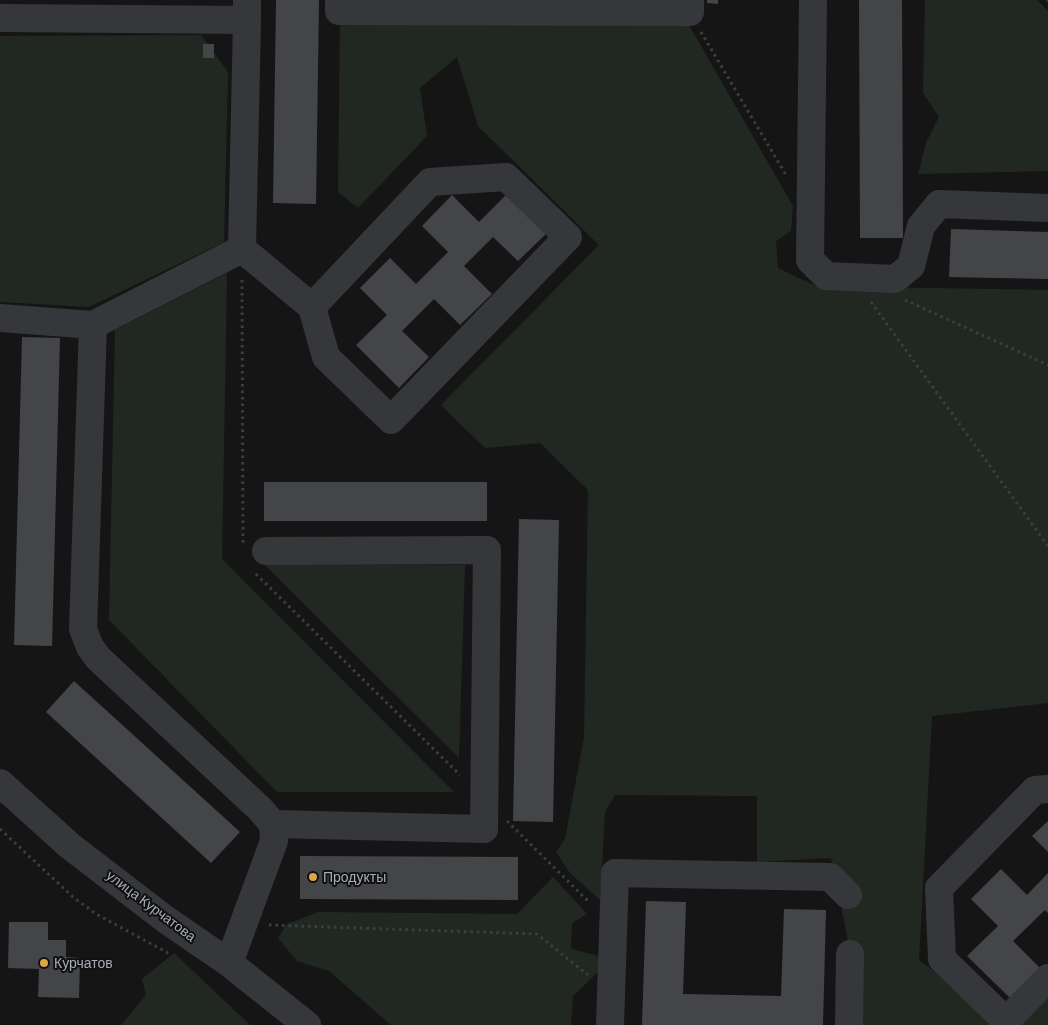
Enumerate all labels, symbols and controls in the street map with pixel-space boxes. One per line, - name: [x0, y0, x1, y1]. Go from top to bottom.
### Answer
- street label: улица Курчатова: [103, 867, 199, 945]
- place label: Продукты: [323, 869, 386, 885]
- marker: Продукты: [307, 871, 319, 883]
- place label: Курчатов: [54, 955, 113, 971]
- marker: Курчатов: [38, 957, 50, 969]

